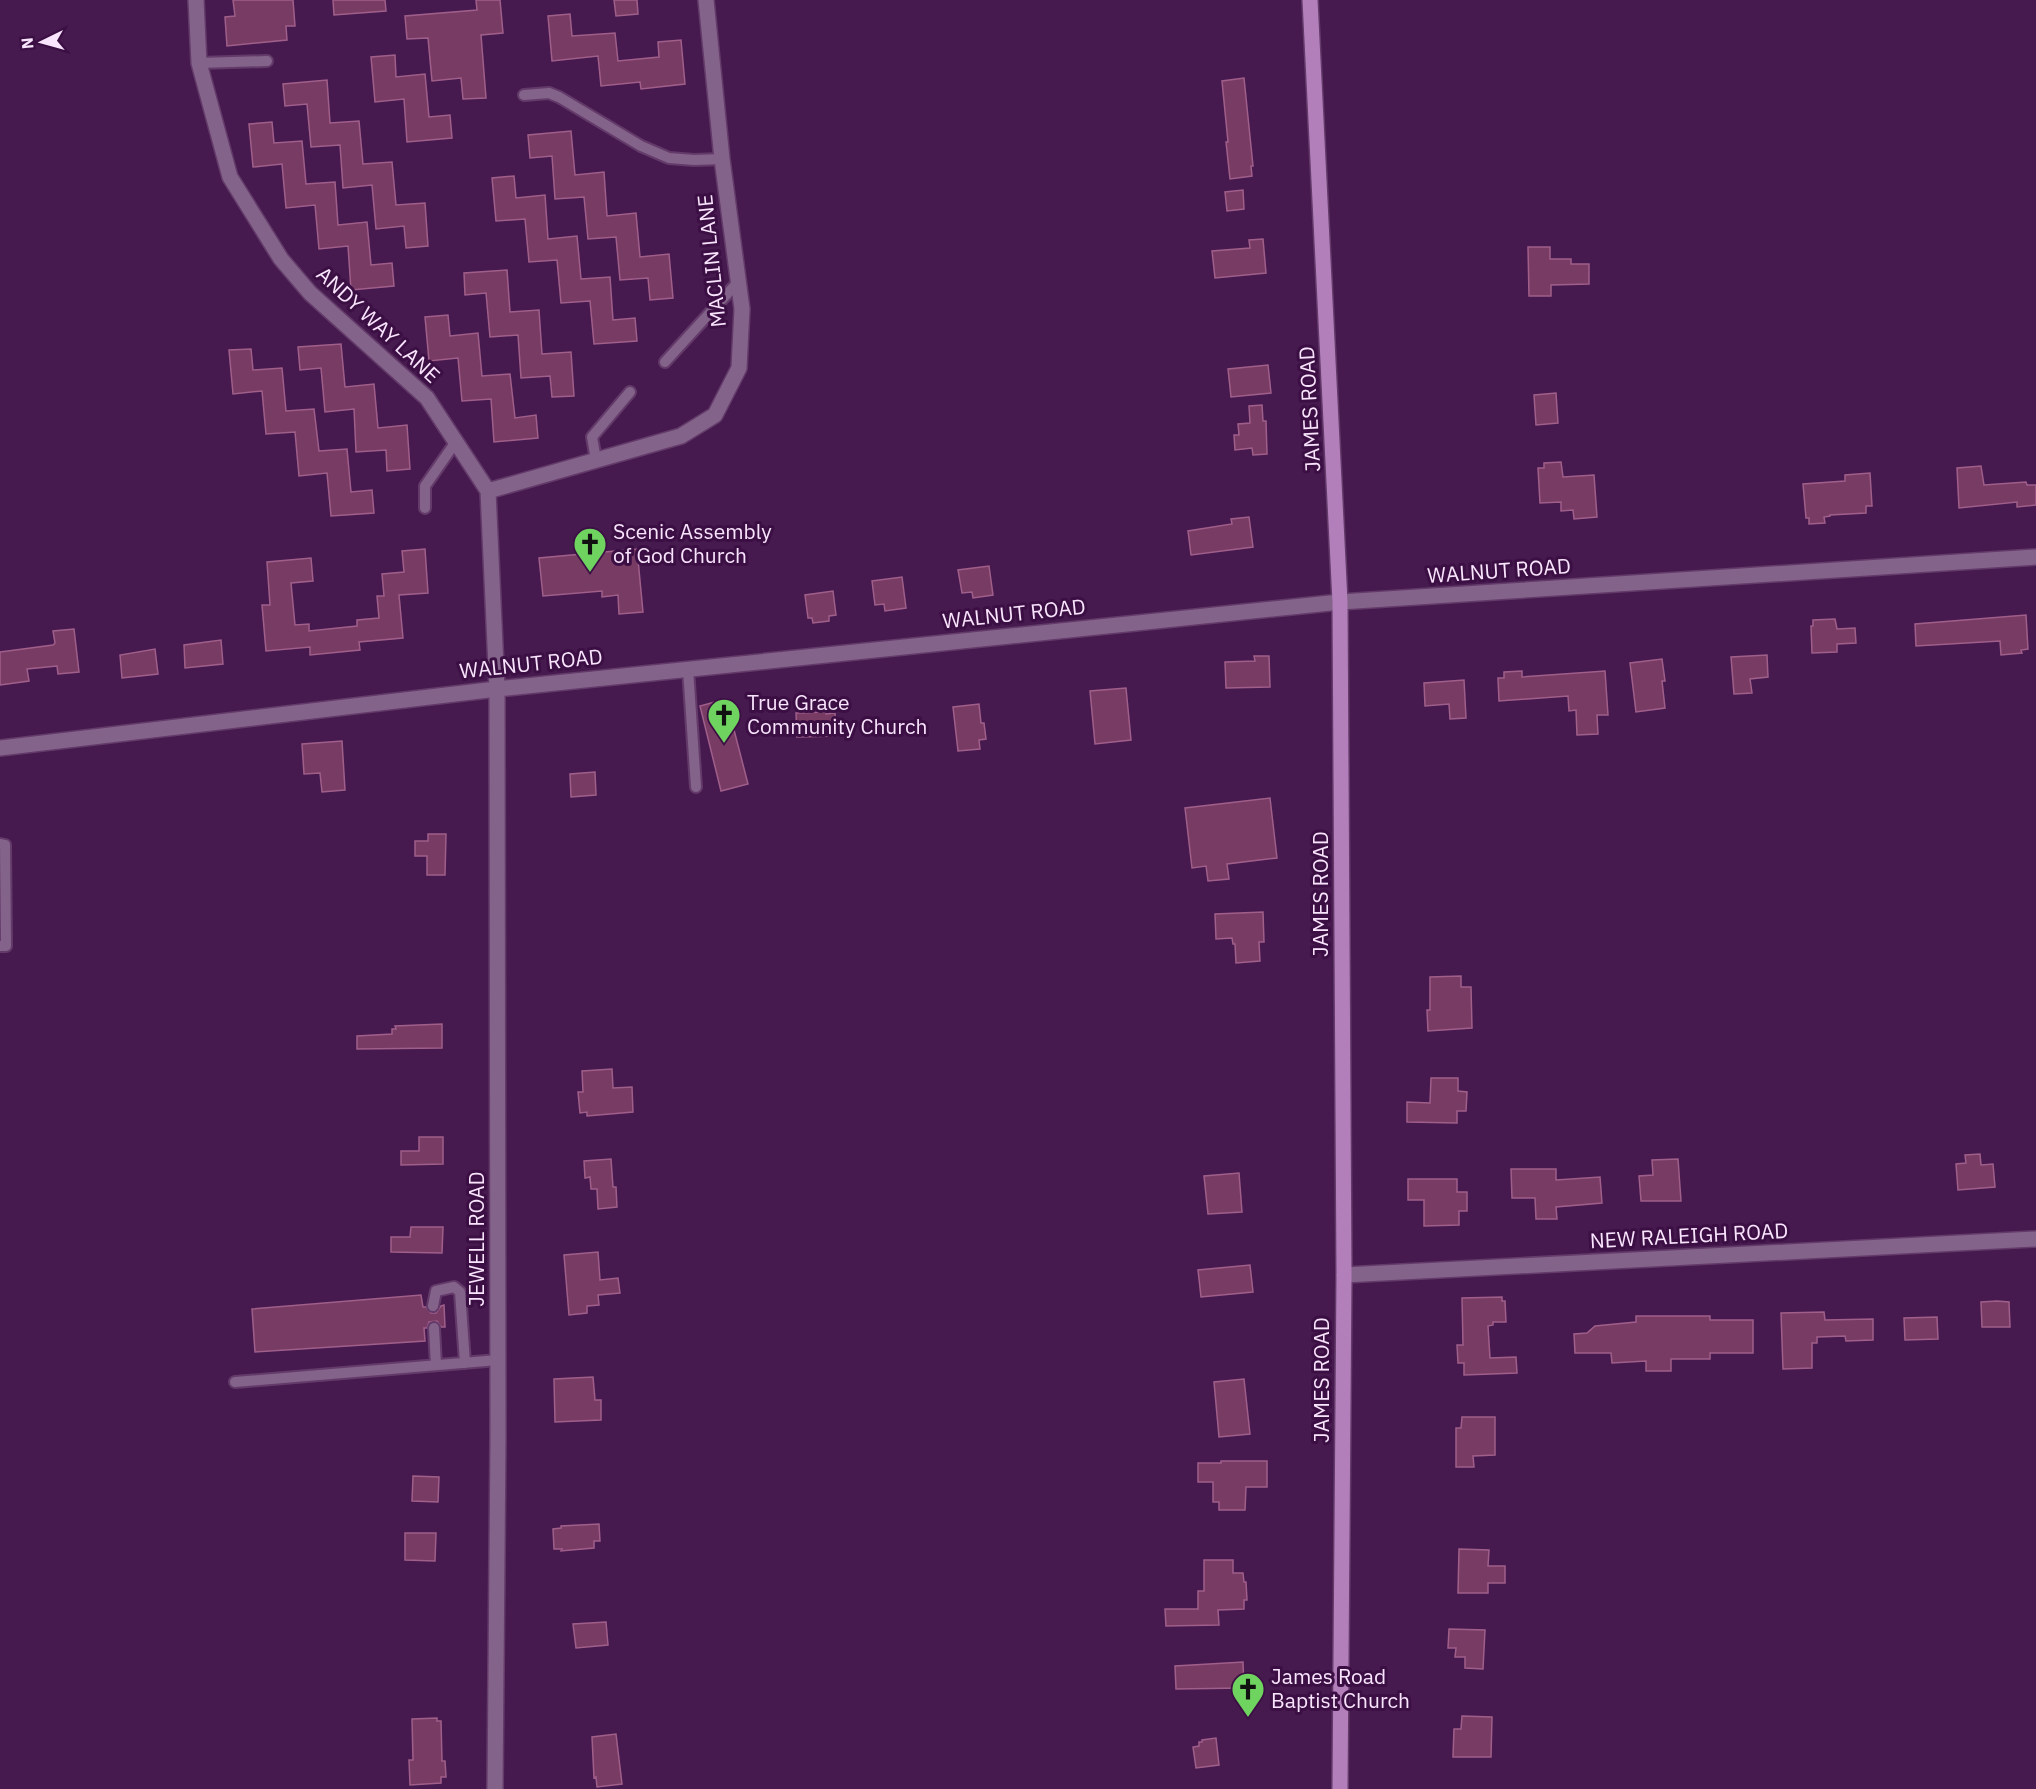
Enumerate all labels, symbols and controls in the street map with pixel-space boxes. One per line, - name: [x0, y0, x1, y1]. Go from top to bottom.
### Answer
- north arrow: [12, 12, 72, 72]
- text: N: [17, 37, 38, 50]
- street label: MACLIN LANE: [690, 193, 732, 329]
- street label: ANDY WAY LANE: [311, 260, 446, 389]
- street label: JAMES ROAD: [1292, 345, 1326, 473]
- place label: Scenic Assembly of God Church: [613, 517, 772, 569]
- church icon: Scenic Assembly of God Church: [572, 526, 608, 573]
- street label: WALNUT ROAD: [1426, 551, 1572, 589]
- street label: WALNUT ROAD: [941, 592, 1087, 634]
- street label: WALNUT ROAD: [458, 642, 604, 684]
- place label: True Grace Community Church: [747, 688, 927, 740]
- church icon: True Grace Community Church: [706, 697, 742, 744]
- street label: JAMES ROAD: [1306, 831, 1334, 957]
- street label: JEWELL ROAD: [462, 1171, 490, 1307]
- street label: NEW RALEIGH ROAD: [1589, 1216, 1789, 1254]
- street label: JAMES ROAD: [1307, 1317, 1335, 1443]
- place label: James Road Baptist Church: [1271, 1662, 1410, 1714]
- church icon: James Road Baptist Church: [1230, 1671, 1266, 1718]

